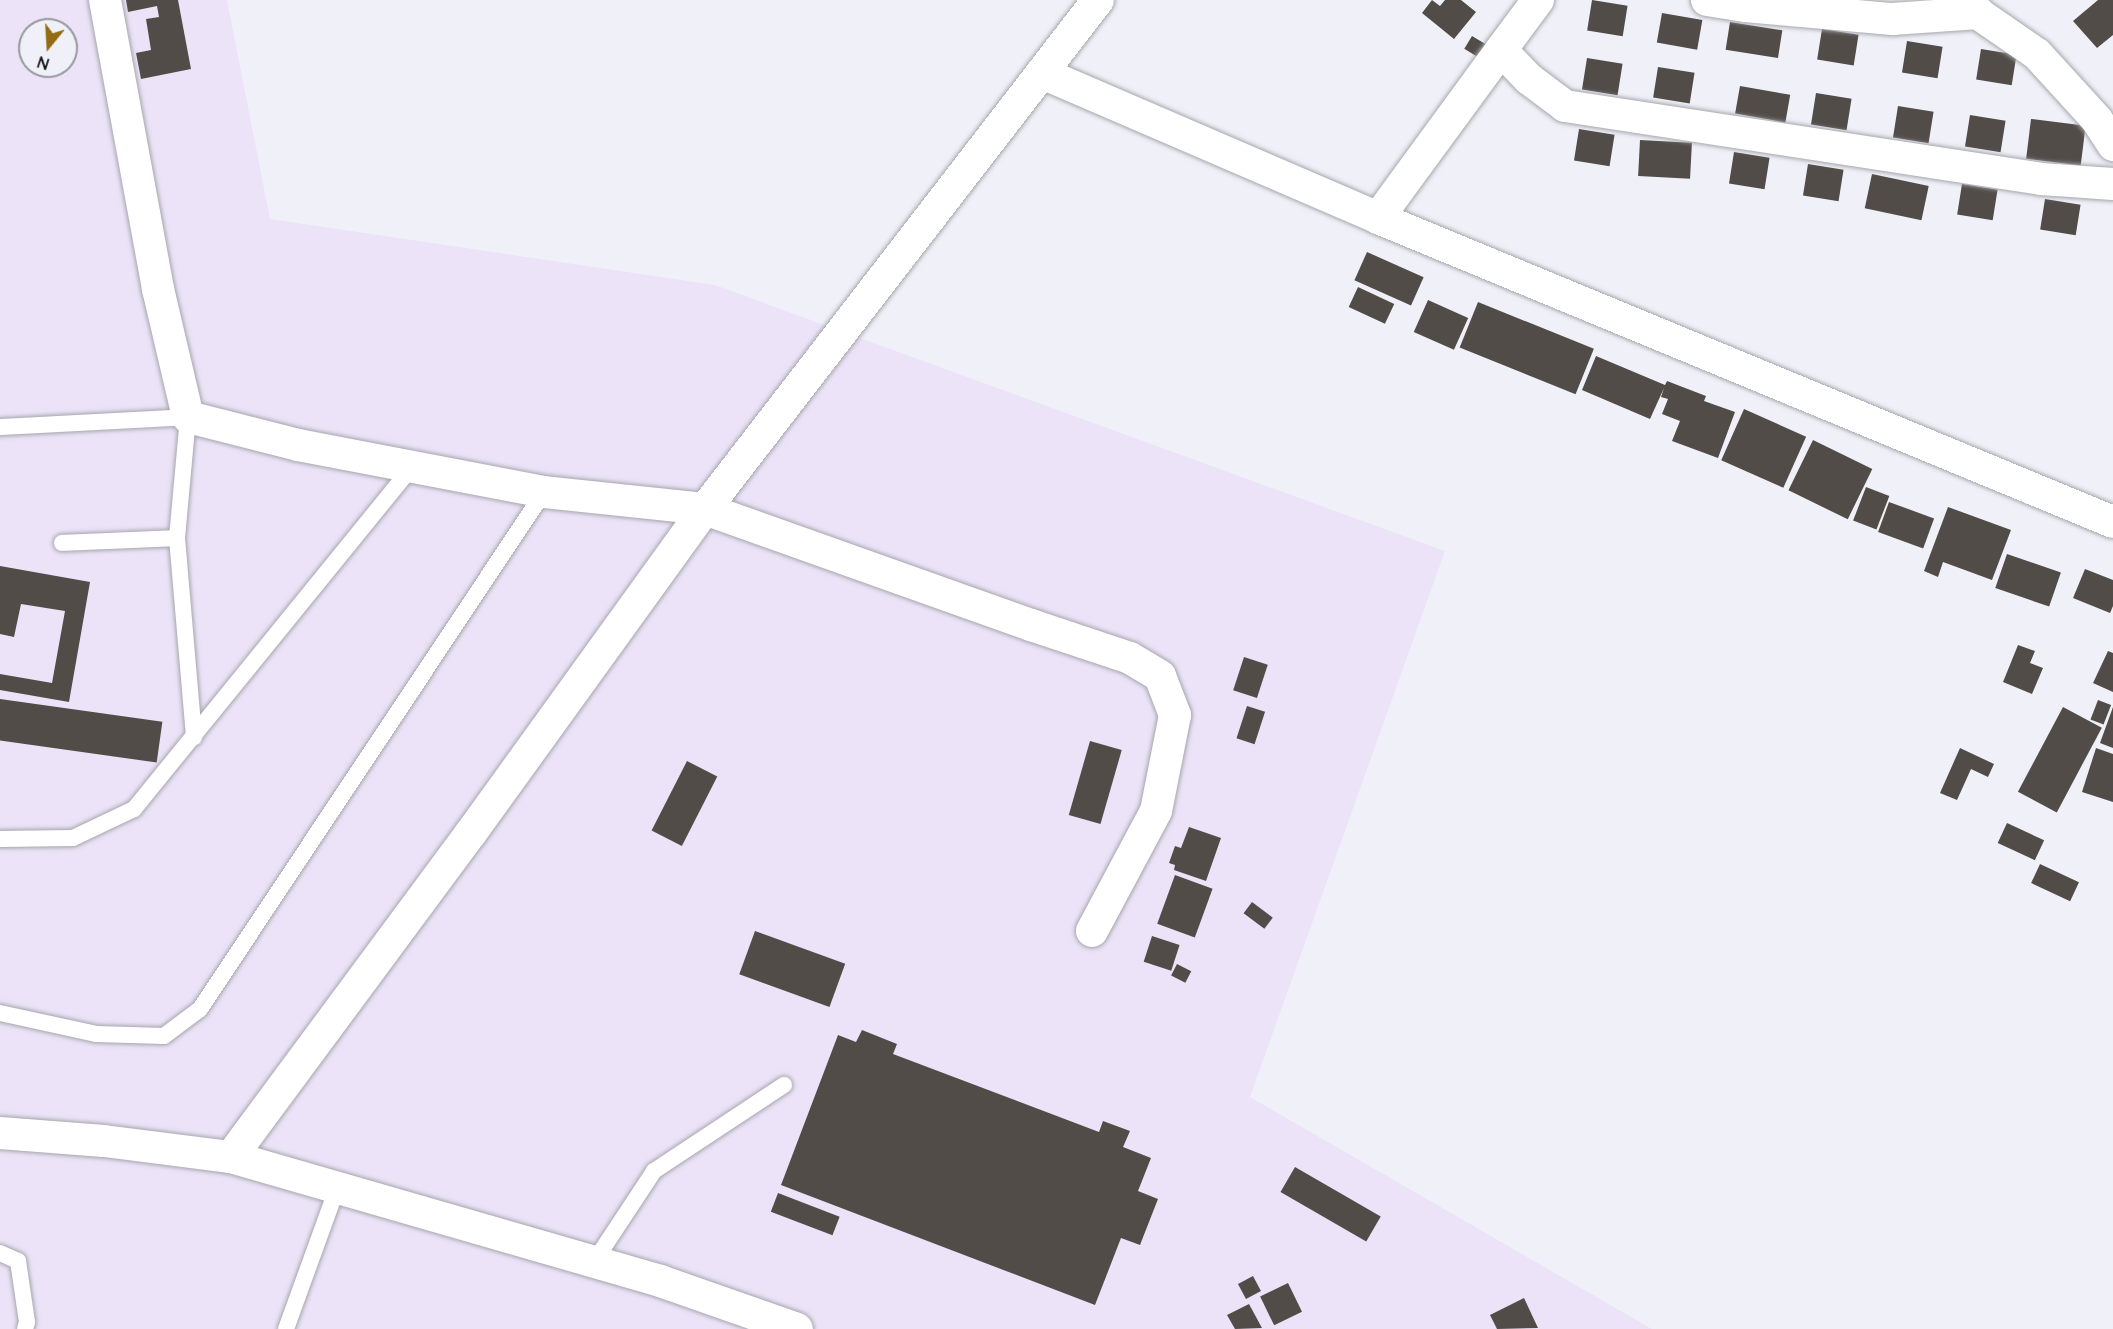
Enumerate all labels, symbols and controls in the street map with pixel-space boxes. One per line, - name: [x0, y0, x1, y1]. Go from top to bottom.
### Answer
- north arrow: [18, 18, 78, 78]
- text: N: [34, 52, 52, 75]

